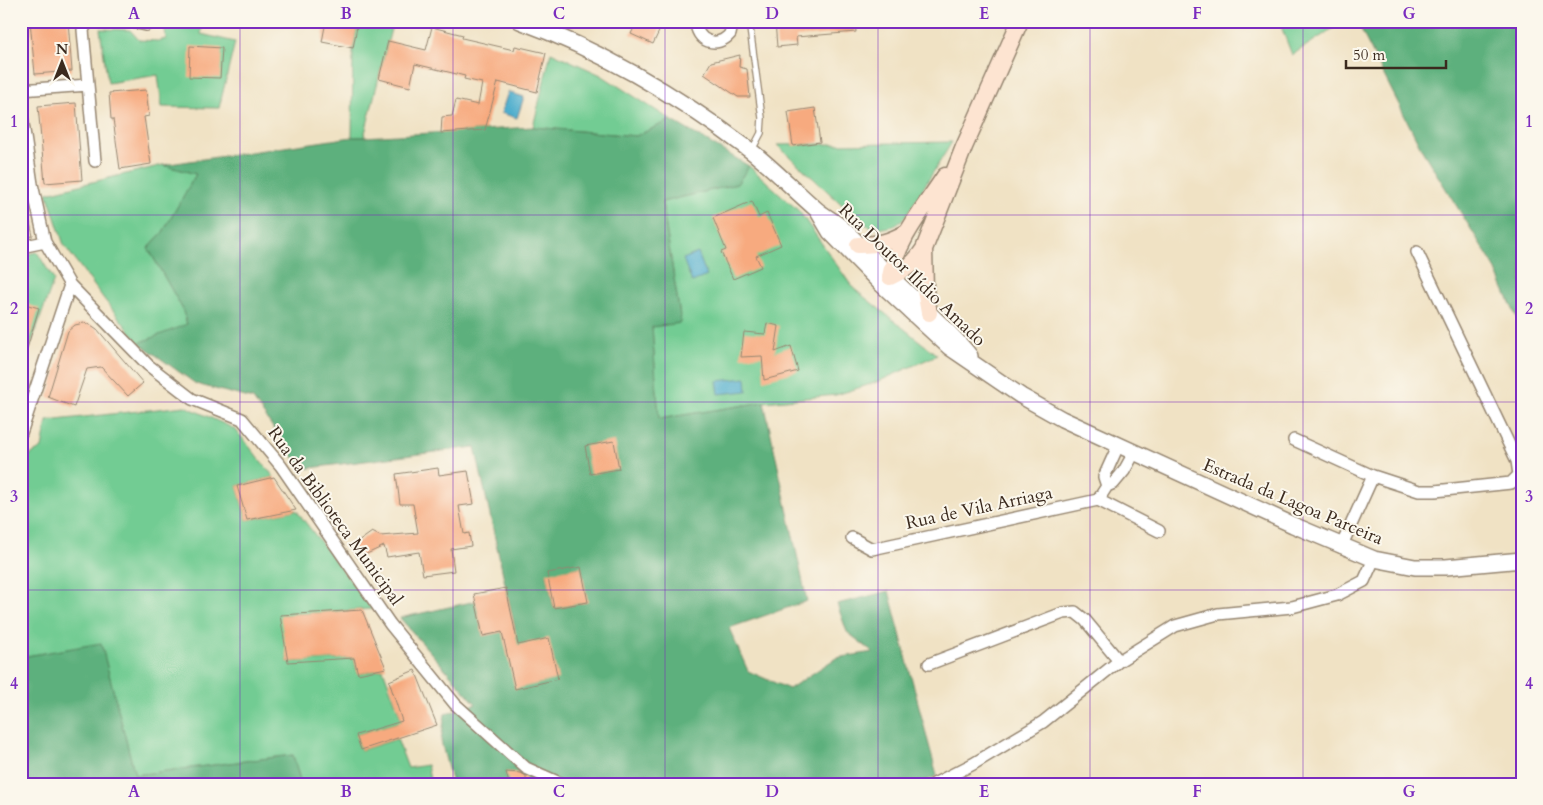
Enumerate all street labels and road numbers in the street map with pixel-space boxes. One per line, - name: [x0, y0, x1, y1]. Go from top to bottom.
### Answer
- street label: Rua Doutor Ilídio Amado: [833, 198, 991, 352]
- street label: Rua da Biblioteca Municipal: [262, 421, 409, 611]
- street label: Estrada da Lagoa Parceira: [1199, 453, 1387, 551]
- street label: Rua de Vila Arriaga: [903, 480, 1055, 536]

